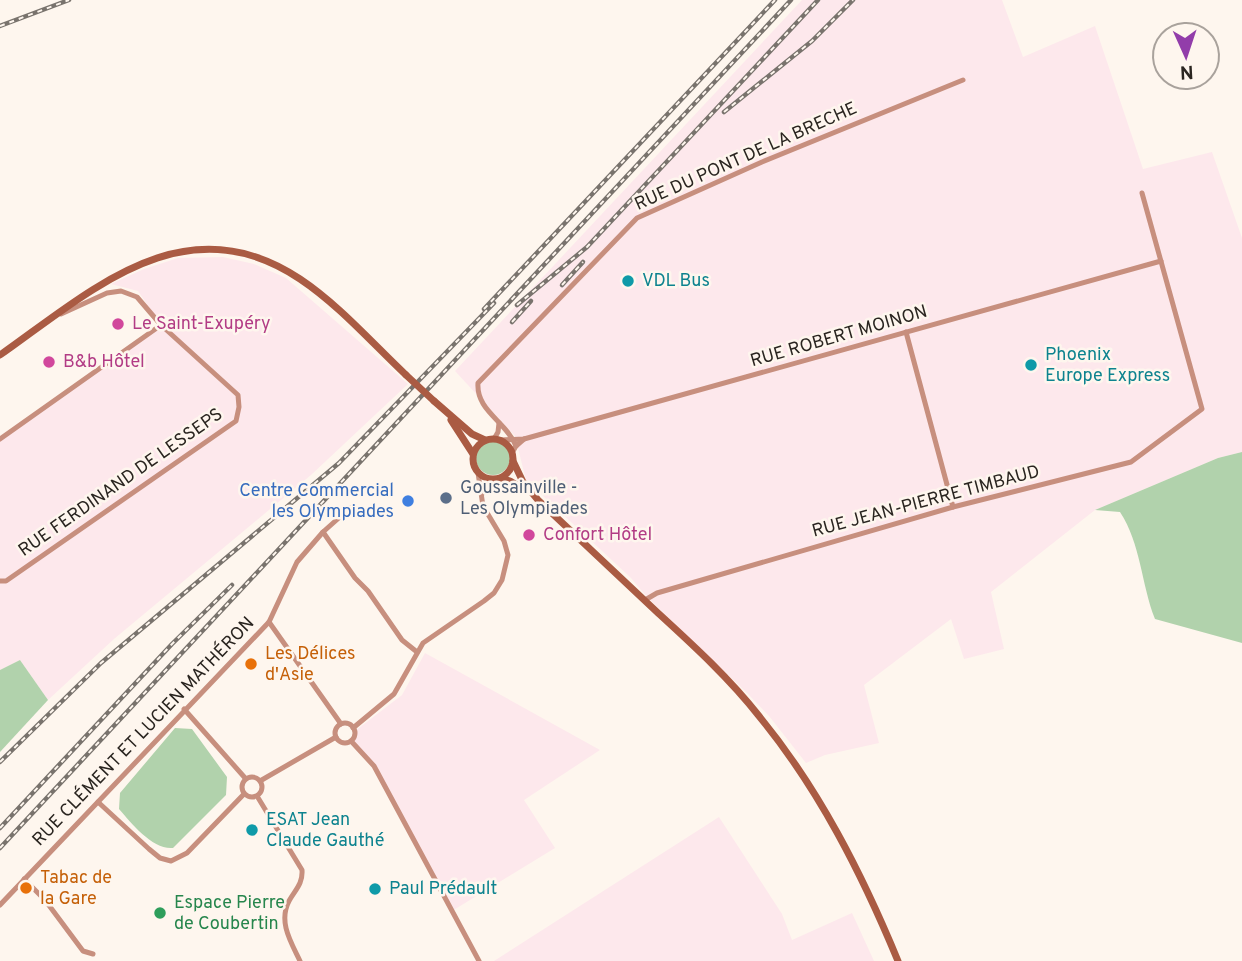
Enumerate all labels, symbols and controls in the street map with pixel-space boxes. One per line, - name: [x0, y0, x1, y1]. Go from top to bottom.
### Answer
- north arrow: [1151, 21, 1221, 91]
- text: N: [1179, 59, 1194, 83]
- street label: RUE DU PONT DE LA BRECHE: [631, 97, 861, 217]
- place label: VDL Bus: [642, 270, 710, 293]
- marker: VDL Bus: [620, 273, 636, 289]
- street label: RUE ROBERT MOINON: [748, 301, 930, 373]
- place label: Le Saint-Exupéry: [132, 313, 271, 336]
- marker: Le Saint-Exupéry: [110, 316, 126, 332]
- place label: Phoenix Europe Express: [1045, 344, 1170, 388]
- place label: B&b Hôtel: [63, 351, 145, 374]
- marker: B&b Hôtel: [41, 354, 57, 370]
- marker: Phoenix Europe Express: [1023, 357, 1039, 373]
- street label: RUE FERDINAND DE LESSEPS: [14, 403, 228, 563]
- street label: RUE JEAN-PIERRE TIMBAUD: [810, 460, 1042, 544]
- place label: Goussainville - Les Olympiades: [460, 477, 588, 521]
- place label: Centre Commercial les Olympiades: [239, 480, 394, 524]
- marker: Goussainville - Les Olympiades: [438, 490, 454, 506]
- marker: Centre Commercial les Olympiades: [400, 493, 416, 509]
- place label: Confort Hôtel: [543, 524, 652, 547]
- marker: Confort Hôtel: [521, 527, 537, 543]
- street label: RUE CLÉMENT ET LUCIEN MATHÉRON: [27, 611, 260, 851]
- place label: Les Délices d'Asie: [265, 643, 355, 687]
- marker: Les Délices d'Asie: [243, 656, 259, 672]
- place label: ESAT Jean Claude Gauthé: [266, 809, 384, 853]
- marker: ESAT Jean Claude Gauthé: [244, 822, 260, 838]
- place label: Tabac de la Gare: [40, 867, 112, 911]
- place label: Paul Prédault: [389, 878, 497, 901]
- marker: Tabac de la Gare: [18, 880, 34, 896]
- marker: Paul Prédault: [367, 881, 383, 897]
- place label: Espace Pierre de Coubertin: [174, 892, 285, 936]
- marker: Espace Pierre de Coubertin: [152, 905, 168, 921]

